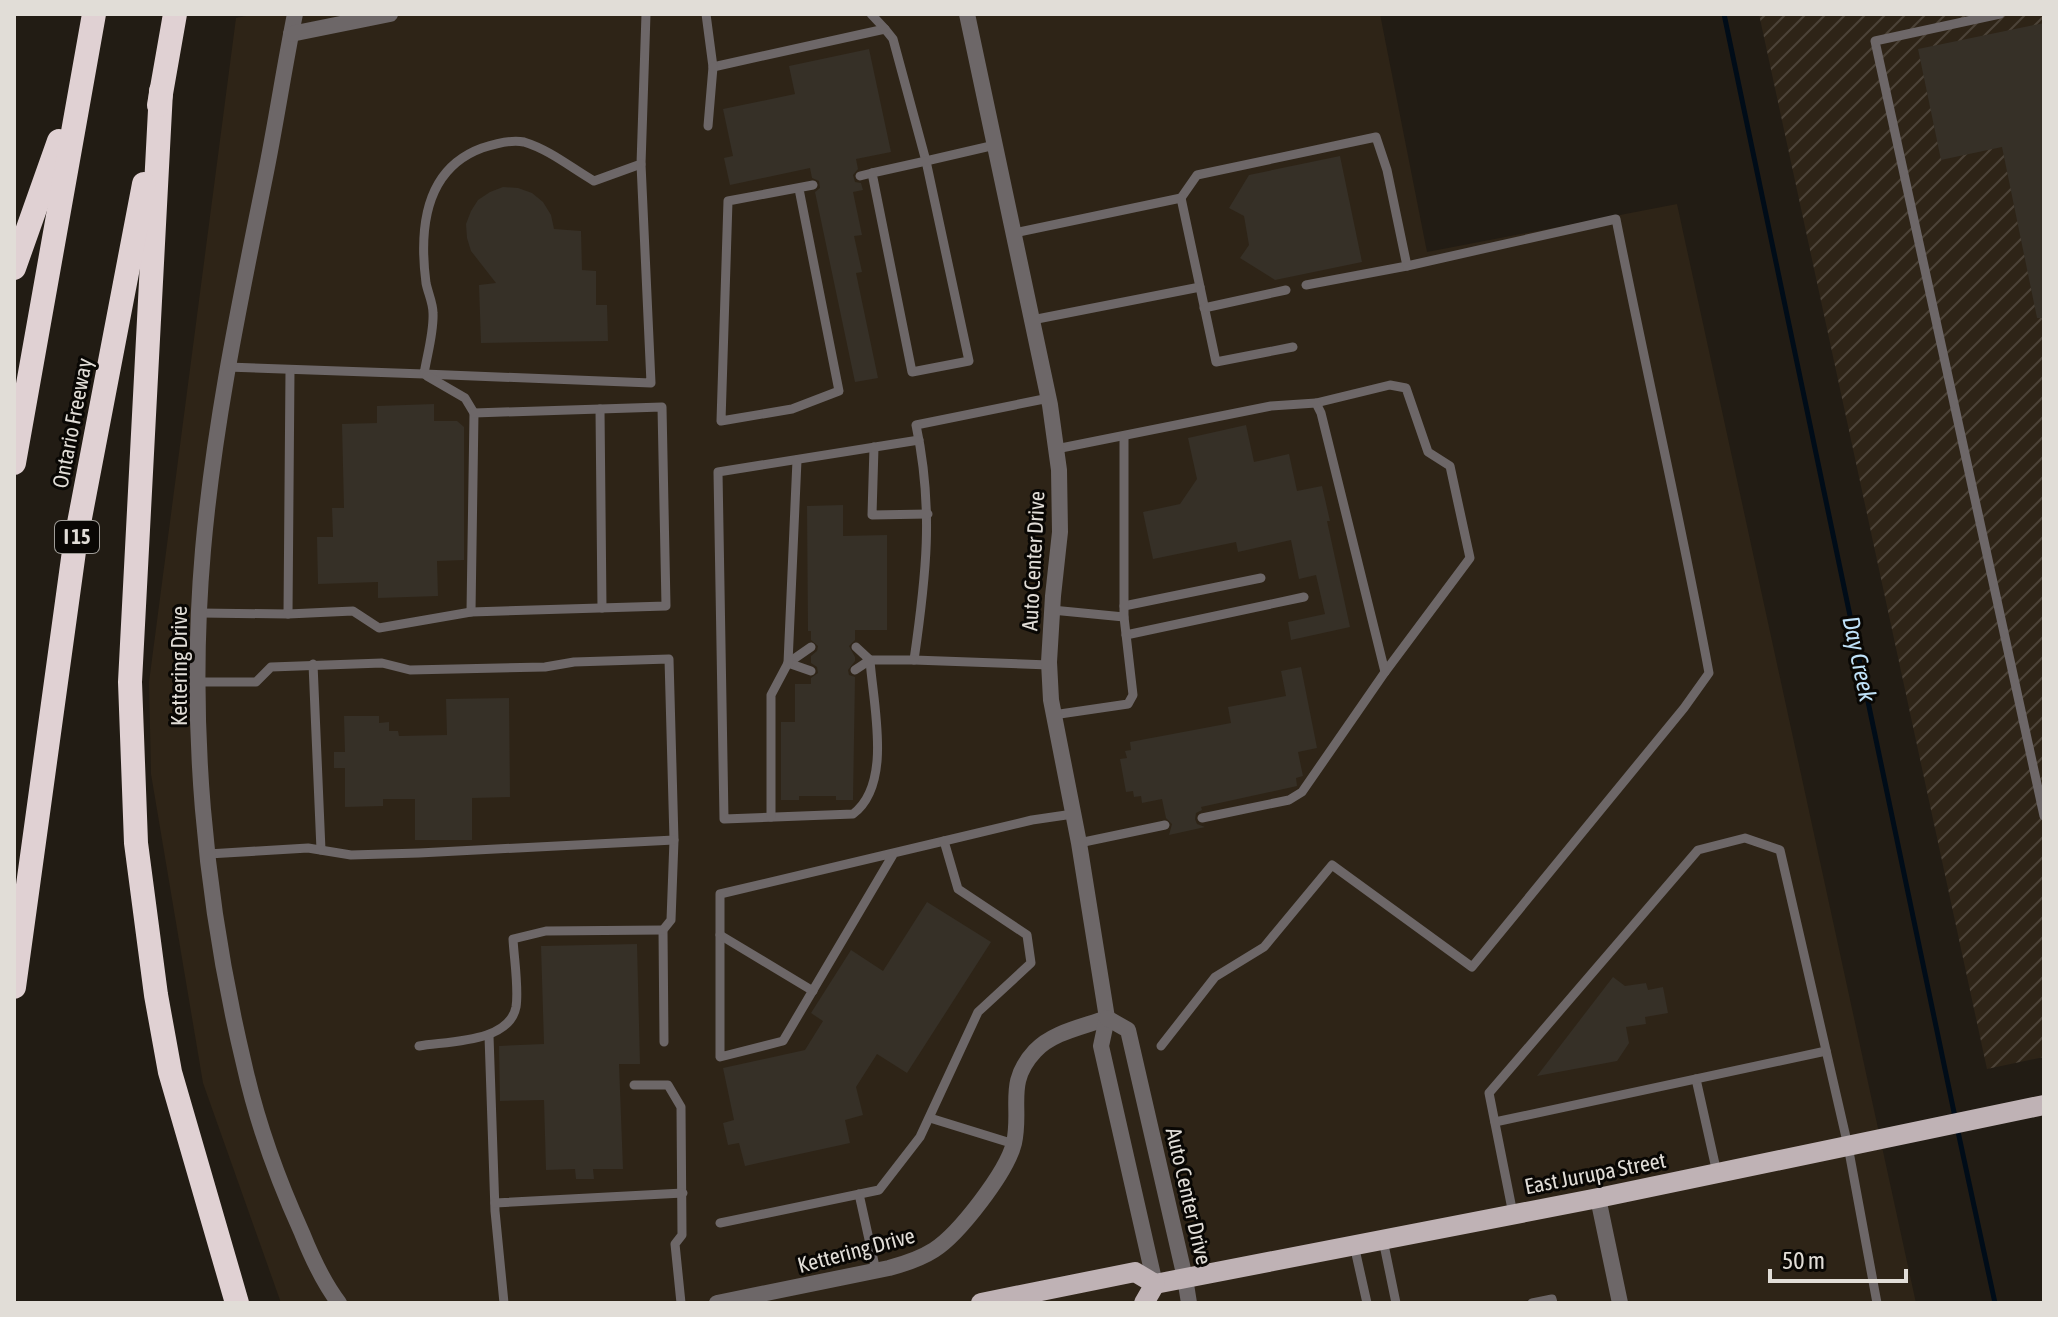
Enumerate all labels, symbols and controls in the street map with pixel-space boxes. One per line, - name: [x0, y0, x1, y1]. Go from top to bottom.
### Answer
- street label: Ontario Freeway: [47, 356, 97, 490]
- street label: Auto Center Drive: [1016, 491, 1050, 631]
- road number: I 15: [55, 521, 99, 553]
- street label: Kettering Drive: [166, 606, 192, 726]
- water label: Day Creek: [1837, 614, 1882, 705]
- street label: Auto Center Drive: [1161, 1125, 1217, 1267]
- street label: East Jurupa Street: [1522, 1147, 1668, 1199]
- street label: Kettering Drive: [795, 1222, 917, 1278]
- scale bar: [1770, 1233, 1906, 1283]
- text: 50 m: [1782, 1247, 1825, 1274]

